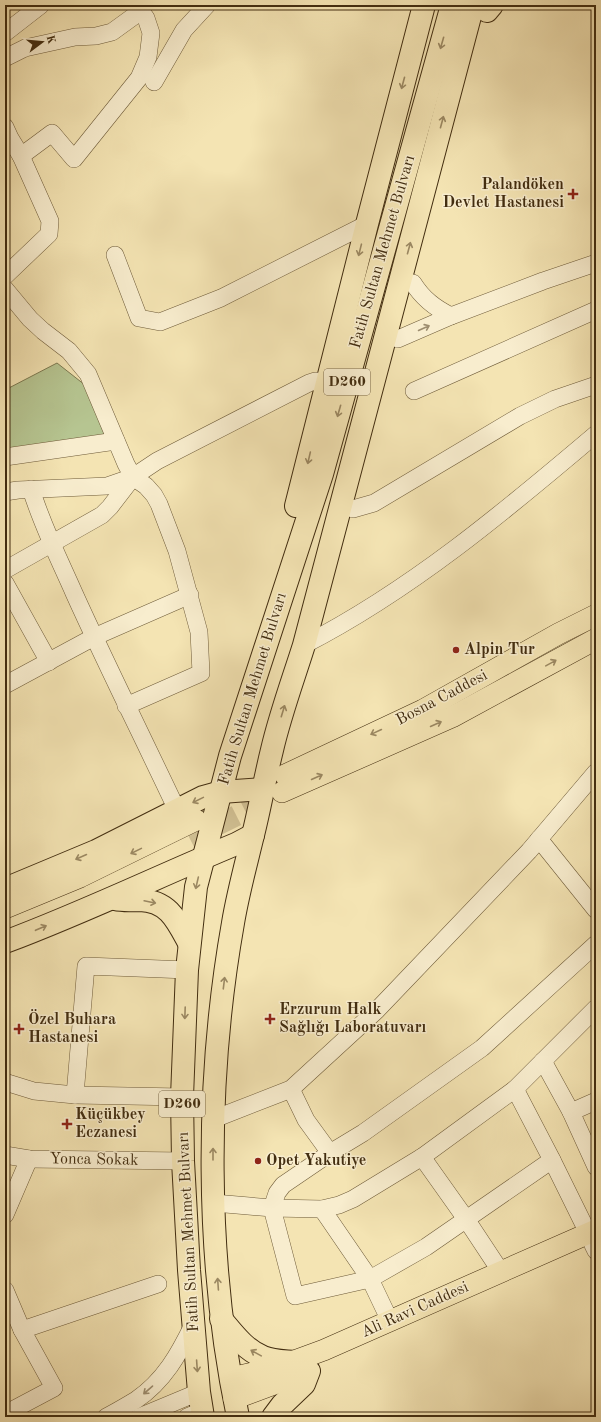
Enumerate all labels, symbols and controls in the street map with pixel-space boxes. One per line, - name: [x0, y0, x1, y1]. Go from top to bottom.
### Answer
- north arrow: [22, 22, 62, 62]
- text: K: [44, 34, 57, 46]
- one-way arrow: [437, 36, 445, 49]
- one-way arrow: [399, 76, 406, 89]
- one-way arrow: [438, 116, 446, 129]
- street label: Fatih Sultan Mehmet Bulvarı: [348, 153, 418, 351]
- place label: Palandöken Devlet Hastanesi: [442, 177, 564, 211]
- marker: Palandöken Devlet Hastanesi: [567, 188, 579, 200]
- one-way arrow: [405, 242, 413, 255]
- one-way arrow: [356, 243, 363, 256]
- one-way arrow: [418, 324, 430, 331]
- road number: D260: [324, 369, 370, 395]
- one-way arrow: [335, 404, 342, 417]
- one-way arrow: [304, 451, 312, 464]
- street label: Fatih Sultan Mehmet Bulvarı: [216, 591, 290, 787]
- place label: Alpin Tur: [464, 642, 535, 658]
- marker: Alpin Tur: [451, 645, 461, 655]
- one-way arrow: [545, 659, 557, 666]
- street label: Bosna Caddesi: [394, 667, 490, 729]
- one-way arrow: [280, 705, 288, 717]
- one-way arrow: [430, 720, 442, 728]
- one-way arrow: [370, 729, 382, 736]
- one-way arrow: [311, 773, 323, 780]
- one-way arrow: [192, 797, 204, 804]
- one-way arrow: [131, 848, 143, 855]
- one-way arrow: [75, 854, 87, 861]
- one-way arrow: [193, 876, 201, 889]
- one-way arrow: [143, 898, 156, 906]
- one-way arrow: [35, 924, 47, 932]
- one-way arrow: [220, 977, 228, 990]
- place label: Erzurum Halk Sağlığı Laboratuvarı: [279, 1002, 427, 1036]
- one-way arrow: [182, 1006, 189, 1019]
- place label: Özel Buhara Hastanesi: [28, 1009, 116, 1046]
- marker: Erzurum Halk Sağlığı Laboratuvarı: [264, 1013, 276, 1025]
- marker: Özel Buhara Hastanesi: [13, 1023, 25, 1035]
- road number: D260: [159, 1091, 205, 1117]
- place label: Küçükbey Eczanesi: [75, 1107, 146, 1141]
- marker: Küçükbey Eczanesi: [62, 1119, 72, 1129]
- street label: Fatih Sultan Mehmet Bulvarı: [176, 1131, 202, 1333]
- one-way arrow: [209, 1148, 217, 1161]
- street label: Yonca Sokak: [49, 1151, 139, 1169]
- place label: Opet Yakutiye: [266, 1153, 366, 1169]
- marker: Opet Yakutiye: [253, 1156, 263, 1166]
- one-way arrow: [214, 1278, 221, 1291]
- street label: Ali Ravi Caddesi: [359, 1279, 471, 1341]
- one-way arrow: [250, 1349, 262, 1357]
- one-way arrow: [193, 1359, 200, 1372]
- one-way arrow: [142, 1386, 153, 1395]

